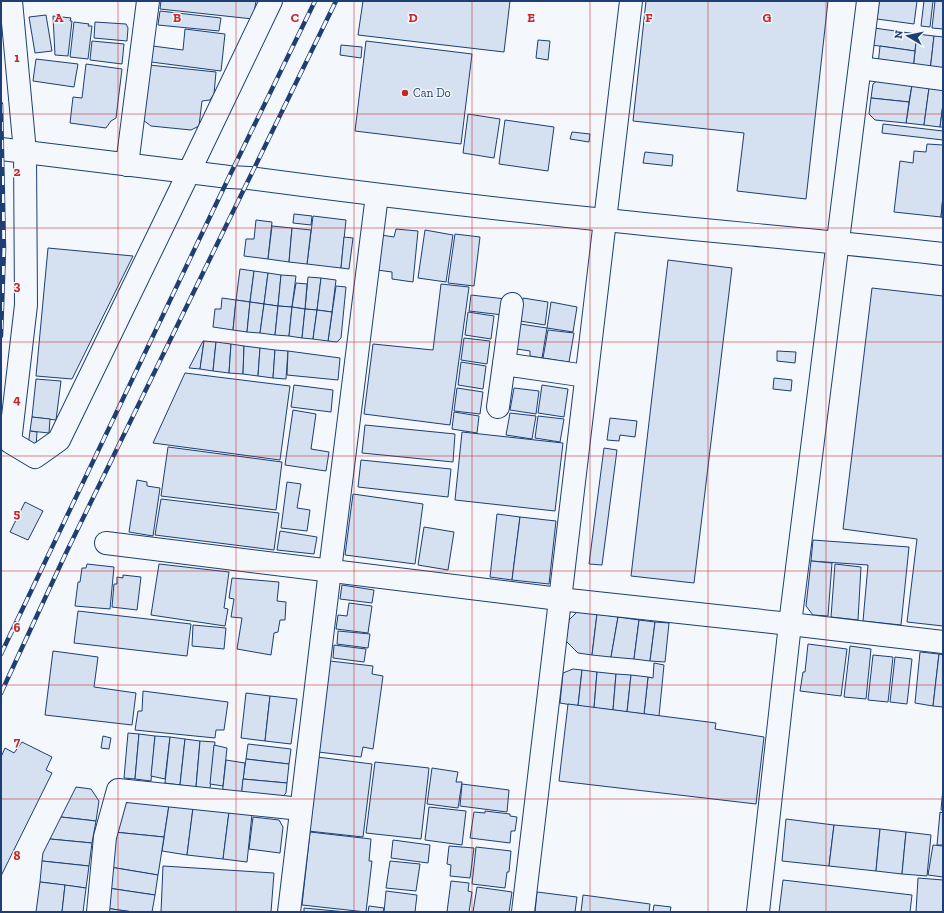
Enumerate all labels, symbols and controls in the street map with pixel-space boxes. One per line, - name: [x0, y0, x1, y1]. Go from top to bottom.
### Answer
- text: A: [55, 10, 64, 25]
- text: B: [173, 10, 181, 25]
- text: C: [291, 10, 299, 25]
- text: D: [408, 10, 418, 25]
- text: E: [527, 10, 535, 25]
- text: F: [645, 10, 653, 25]
- text: G: [763, 10, 772, 25]
- north arrow: [888, 16, 928, 56]
- text: N: [892, 29, 906, 40]
- text: 1: [14, 50, 20, 65]
- place label: Can Do: [413, 86, 451, 100]
- marker: Can Do: [400, 88, 410, 98]
- text: 2: [14, 164, 21, 179]
- text: 3: [14, 278, 21, 293]
- text: 4: [13, 392, 21, 407]
- text: 5: [14, 506, 21, 521]
- text: 6: [14, 620, 21, 635]
- text: 7: [14, 734, 21, 749]
- text: 8: [13, 848, 21, 863]

